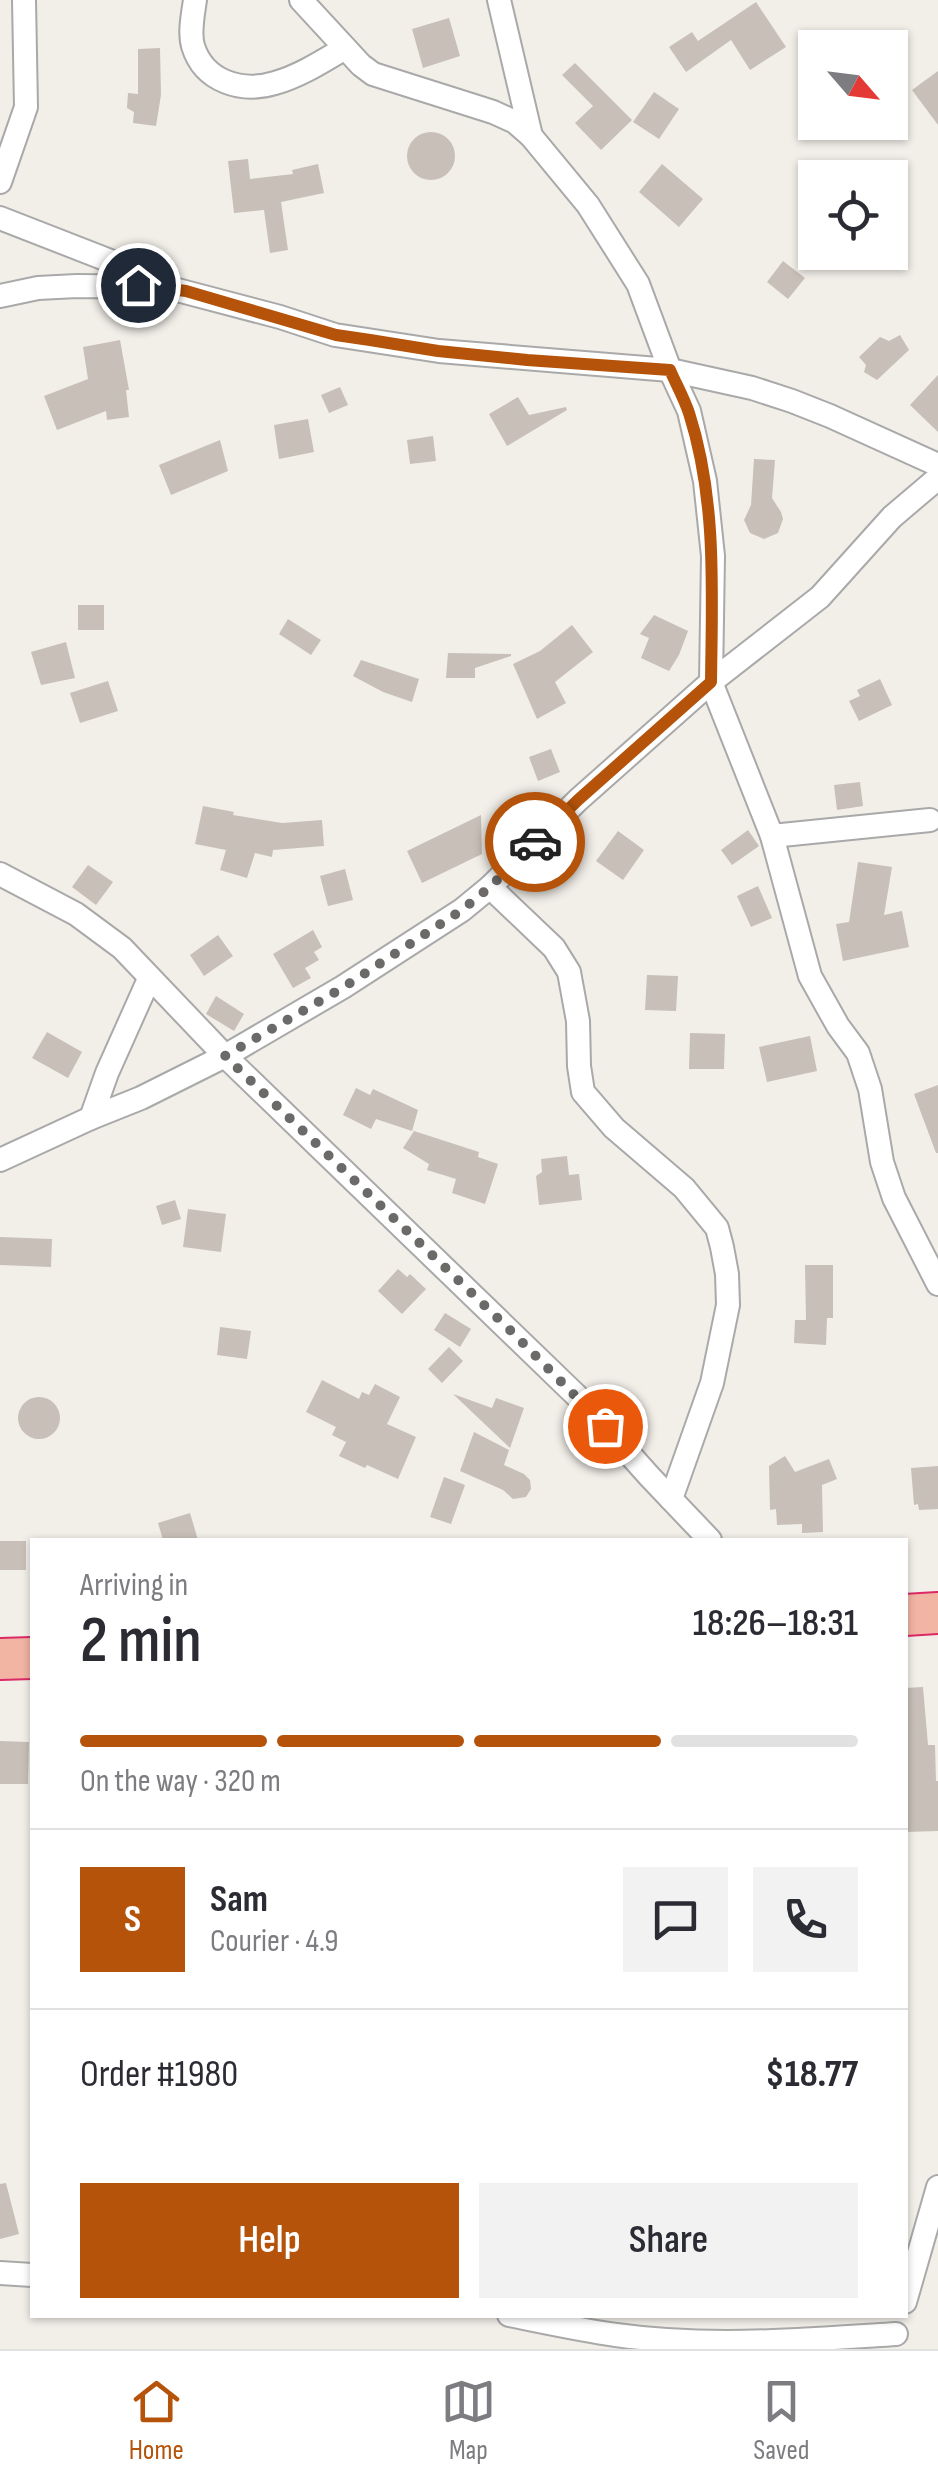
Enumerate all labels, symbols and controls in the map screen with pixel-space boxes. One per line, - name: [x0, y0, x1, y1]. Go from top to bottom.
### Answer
- north arrow: [798, 30, 908, 140]
- map controls: [798, 30, 908, 270]
- button: locate: [798, 160, 908, 270]
- pin: [96, 243, 181, 328]
- icon: home: [111, 258, 166, 313]
- courier: [485, 792, 585, 892]
- icon: car: [508, 815, 563, 870]
- pin: [563, 1384, 648, 1469]
- icon: bag: [578, 1399, 633, 1454]
- text: Arriving in: [80, 1566, 188, 1605]
- text: 18:26–18:31: [693, 1601, 858, 1646]
- text: 2 min: [80, 1603, 202, 1681]
- text: On the way · 320 m: [80, 1762, 281, 1801]
- button: chat: [623, 1867, 728, 1972]
- button: phone: [753, 1867, 858, 1972]
- text: Sam: [210, 1877, 268, 1922]
- text: S: [124, 1897, 141, 1942]
- text: Courier · 4.9: [210, 1922, 338, 1961]
- text: Order #1980: [80, 2052, 238, 2097]
- text: $18.77: [765, 2052, 858, 2097]
- button: Help: [80, 2183, 459, 2298]
- button: Share: [479, 2183, 858, 2298]
- tab: Home: [129, 2374, 184, 2467]
- tab: Map: [441, 2374, 496, 2467]
- tab: Saved: [753, 2374, 809, 2467]

